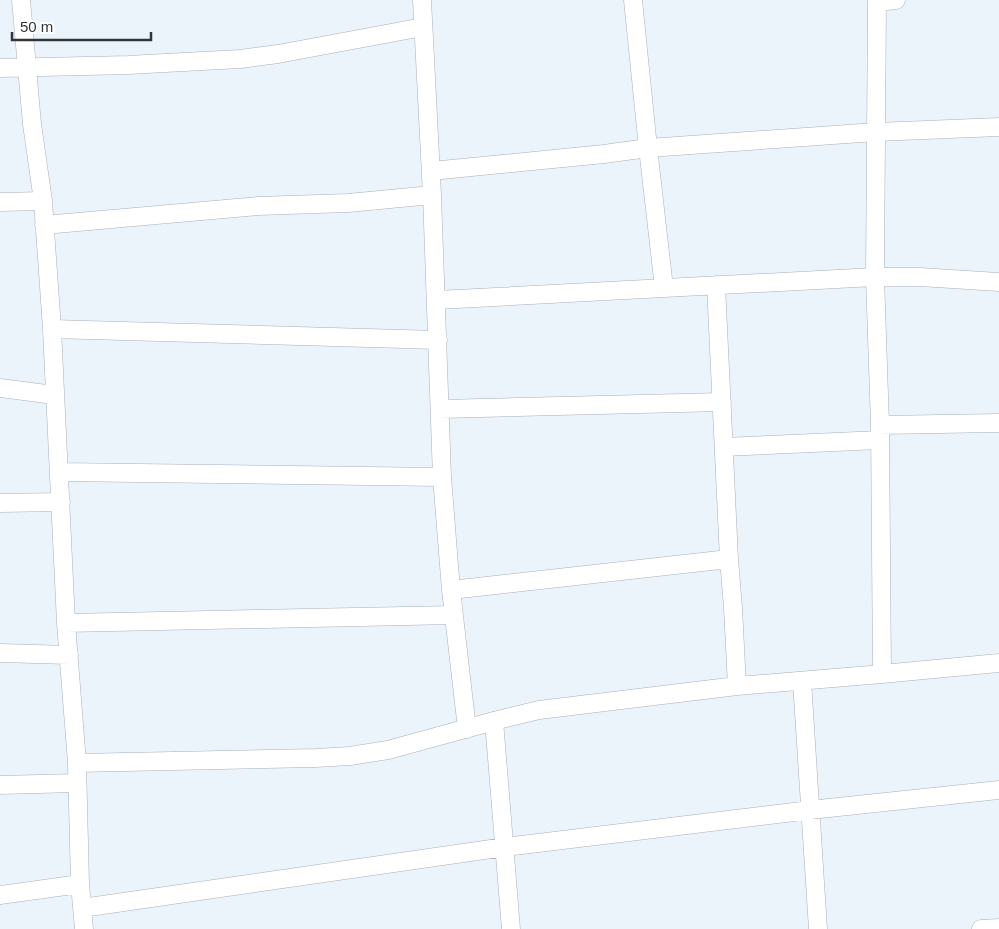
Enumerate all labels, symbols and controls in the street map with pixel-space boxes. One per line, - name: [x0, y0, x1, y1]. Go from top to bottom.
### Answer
- scale bar: [12, 10, 151, 42]
- text: 50 m: [20, 18, 53, 35]

